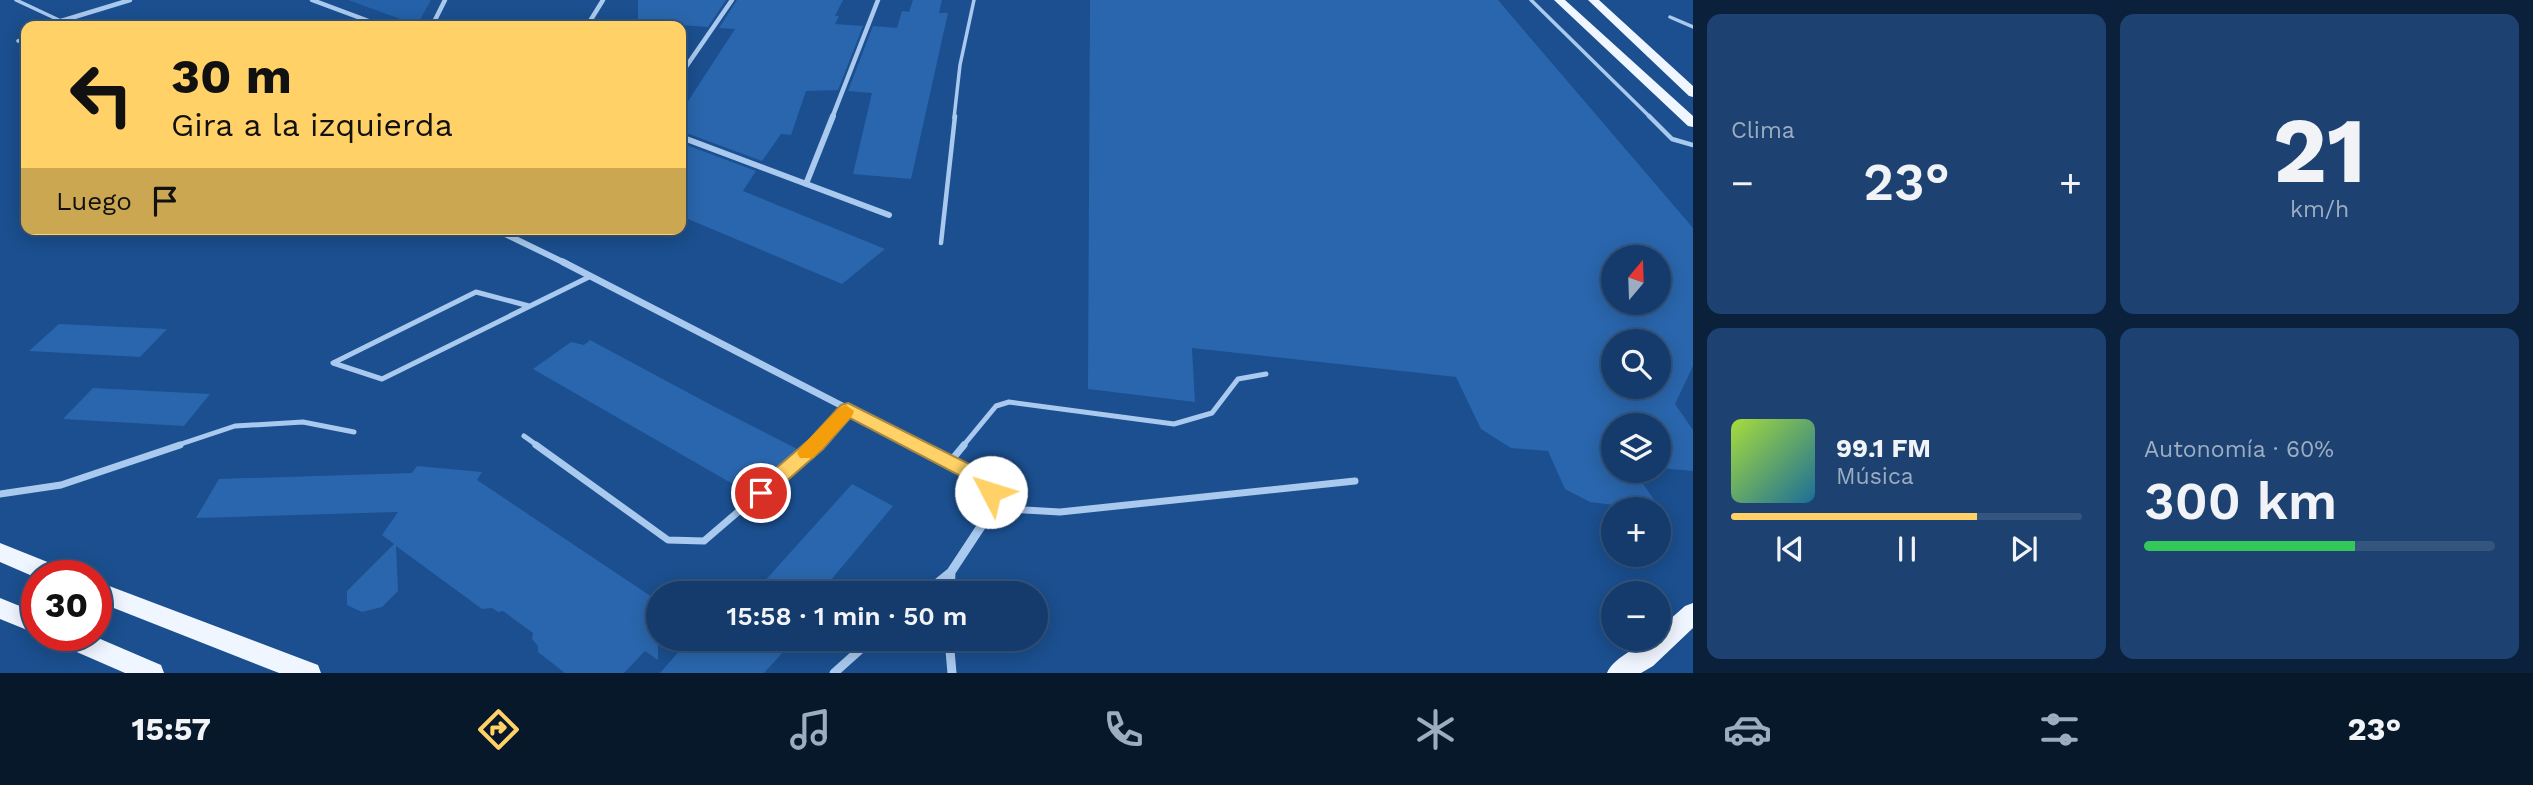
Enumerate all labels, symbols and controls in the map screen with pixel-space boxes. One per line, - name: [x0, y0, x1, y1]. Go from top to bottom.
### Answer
- text: 30 m: [171, 47, 292, 105]
- icon: left: [56, 49, 147, 140]
- text: 21: [2273, 97, 2366, 204]
- text: Gira a la izquierda: [171, 106, 453, 144]
- text: Clima: [1731, 117, 1795, 144]
- text: 23°: [1863, 152, 1950, 213]
- text: −: [1731, 161, 1754, 205]
- text: +: [2059, 161, 2082, 205]
- icon: arrive: [146, 182, 184, 220]
- text: Luego: [56, 186, 132, 216]
- text: km/h: [2290, 196, 2349, 223]
- north arrow: [1601, 245, 1671, 315]
- map controls: [1601, 245, 1671, 651]
- button: search: [1601, 329, 1671, 399]
- button: layers: [1601, 413, 1671, 483]
- text: 99.1 FM: [1836, 433, 1931, 463]
- text: Autonomía · 60%: [2144, 436, 2334, 463]
- position arrow: [954, 455, 1028, 529]
- pin: [731, 463, 791, 523]
- text: Música: [1836, 463, 1914, 490]
- text: 300 km: [2144, 471, 2337, 532]
- icon: arrive: [742, 474, 780, 512]
- button: +: [1601, 497, 1671, 567]
- icon: previous: [1771, 530, 1809, 568]
- icon: pause: [1888, 530, 1926, 568]
- icon: next: [2005, 530, 2043, 568]
- speed limit sign: 30: [21, 560, 112, 651]
- button: −: [1601, 581, 1671, 651]
- text: 15:58 · 1 min · 50 m: [727, 601, 967, 631]
- icon: directions: [474, 705, 523, 754]
- icon: music: [786, 705, 835, 754]
- icon: phone: [1099, 705, 1148, 754]
- icon: climate: [1411, 705, 1460, 754]
- icon: car: [1723, 705, 1772, 754]
- icon: filters: [2035, 705, 2084, 754]
- text: 15:57: [132, 710, 211, 748]
- text: 23°: [2347, 710, 2401, 748]

